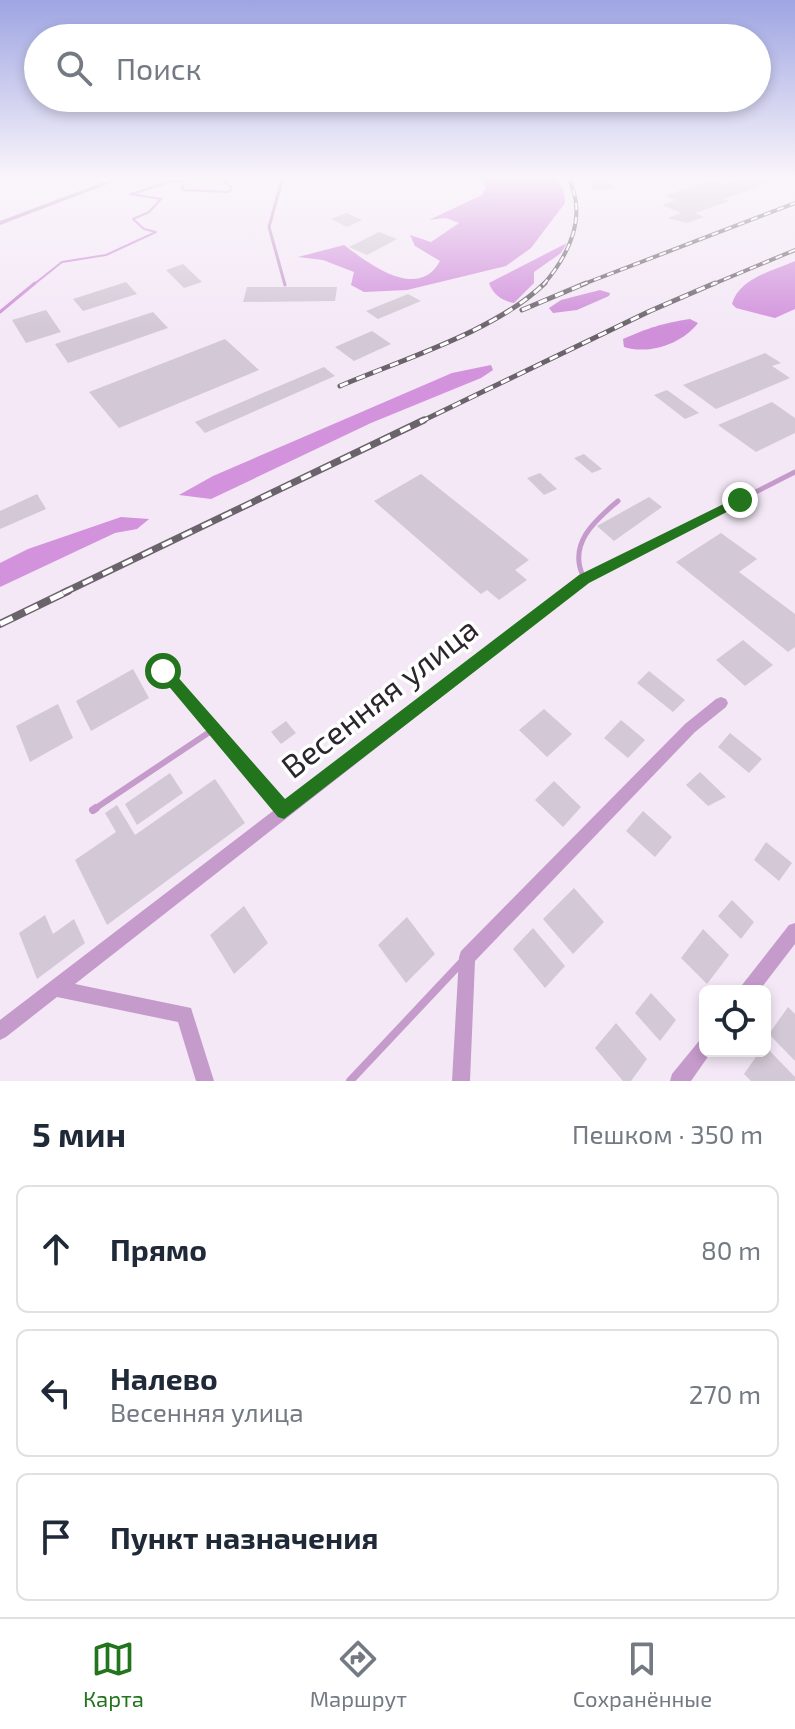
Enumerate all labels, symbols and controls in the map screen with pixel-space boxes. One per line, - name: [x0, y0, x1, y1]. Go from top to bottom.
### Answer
- search box: [24, 24, 771, 112]
- icon: search: [52, 46, 96, 90]
- text: Поиск: [116, 50, 202, 86]
- route end: [722, 482, 758, 518]
- street label: Весенняя улица: [273, 608, 485, 786]
- route start: [145, 653, 181, 689]
- map controls: [699, 985, 771, 1057]
- button: locate: [699, 985, 771, 1057]
- text: 5 мин: [32, 1113, 126, 1154]
- text: Пешком · 350 m: [572, 1118, 763, 1149]
- icon: ahead: [34, 1227, 78, 1271]
- text: Прямо: [110, 1231, 207, 1267]
- text: 80 m: [701, 1234, 761, 1265]
- text: Налево: [110, 1360, 218, 1396]
- icon: left: [34, 1371, 78, 1415]
- text: 270 m: [689, 1378, 761, 1409]
- text: Весенняя улица: [110, 1396, 304, 1427]
- icon: arrive: [34, 1515, 78, 1559]
- text: Пункт назначения: [110, 1519, 378, 1555]
- tab: Карта: [83, 1637, 144, 1711]
- tab: Маршрут: [310, 1637, 407, 1711]
- tab: Сохранённые: [573, 1637, 712, 1711]

